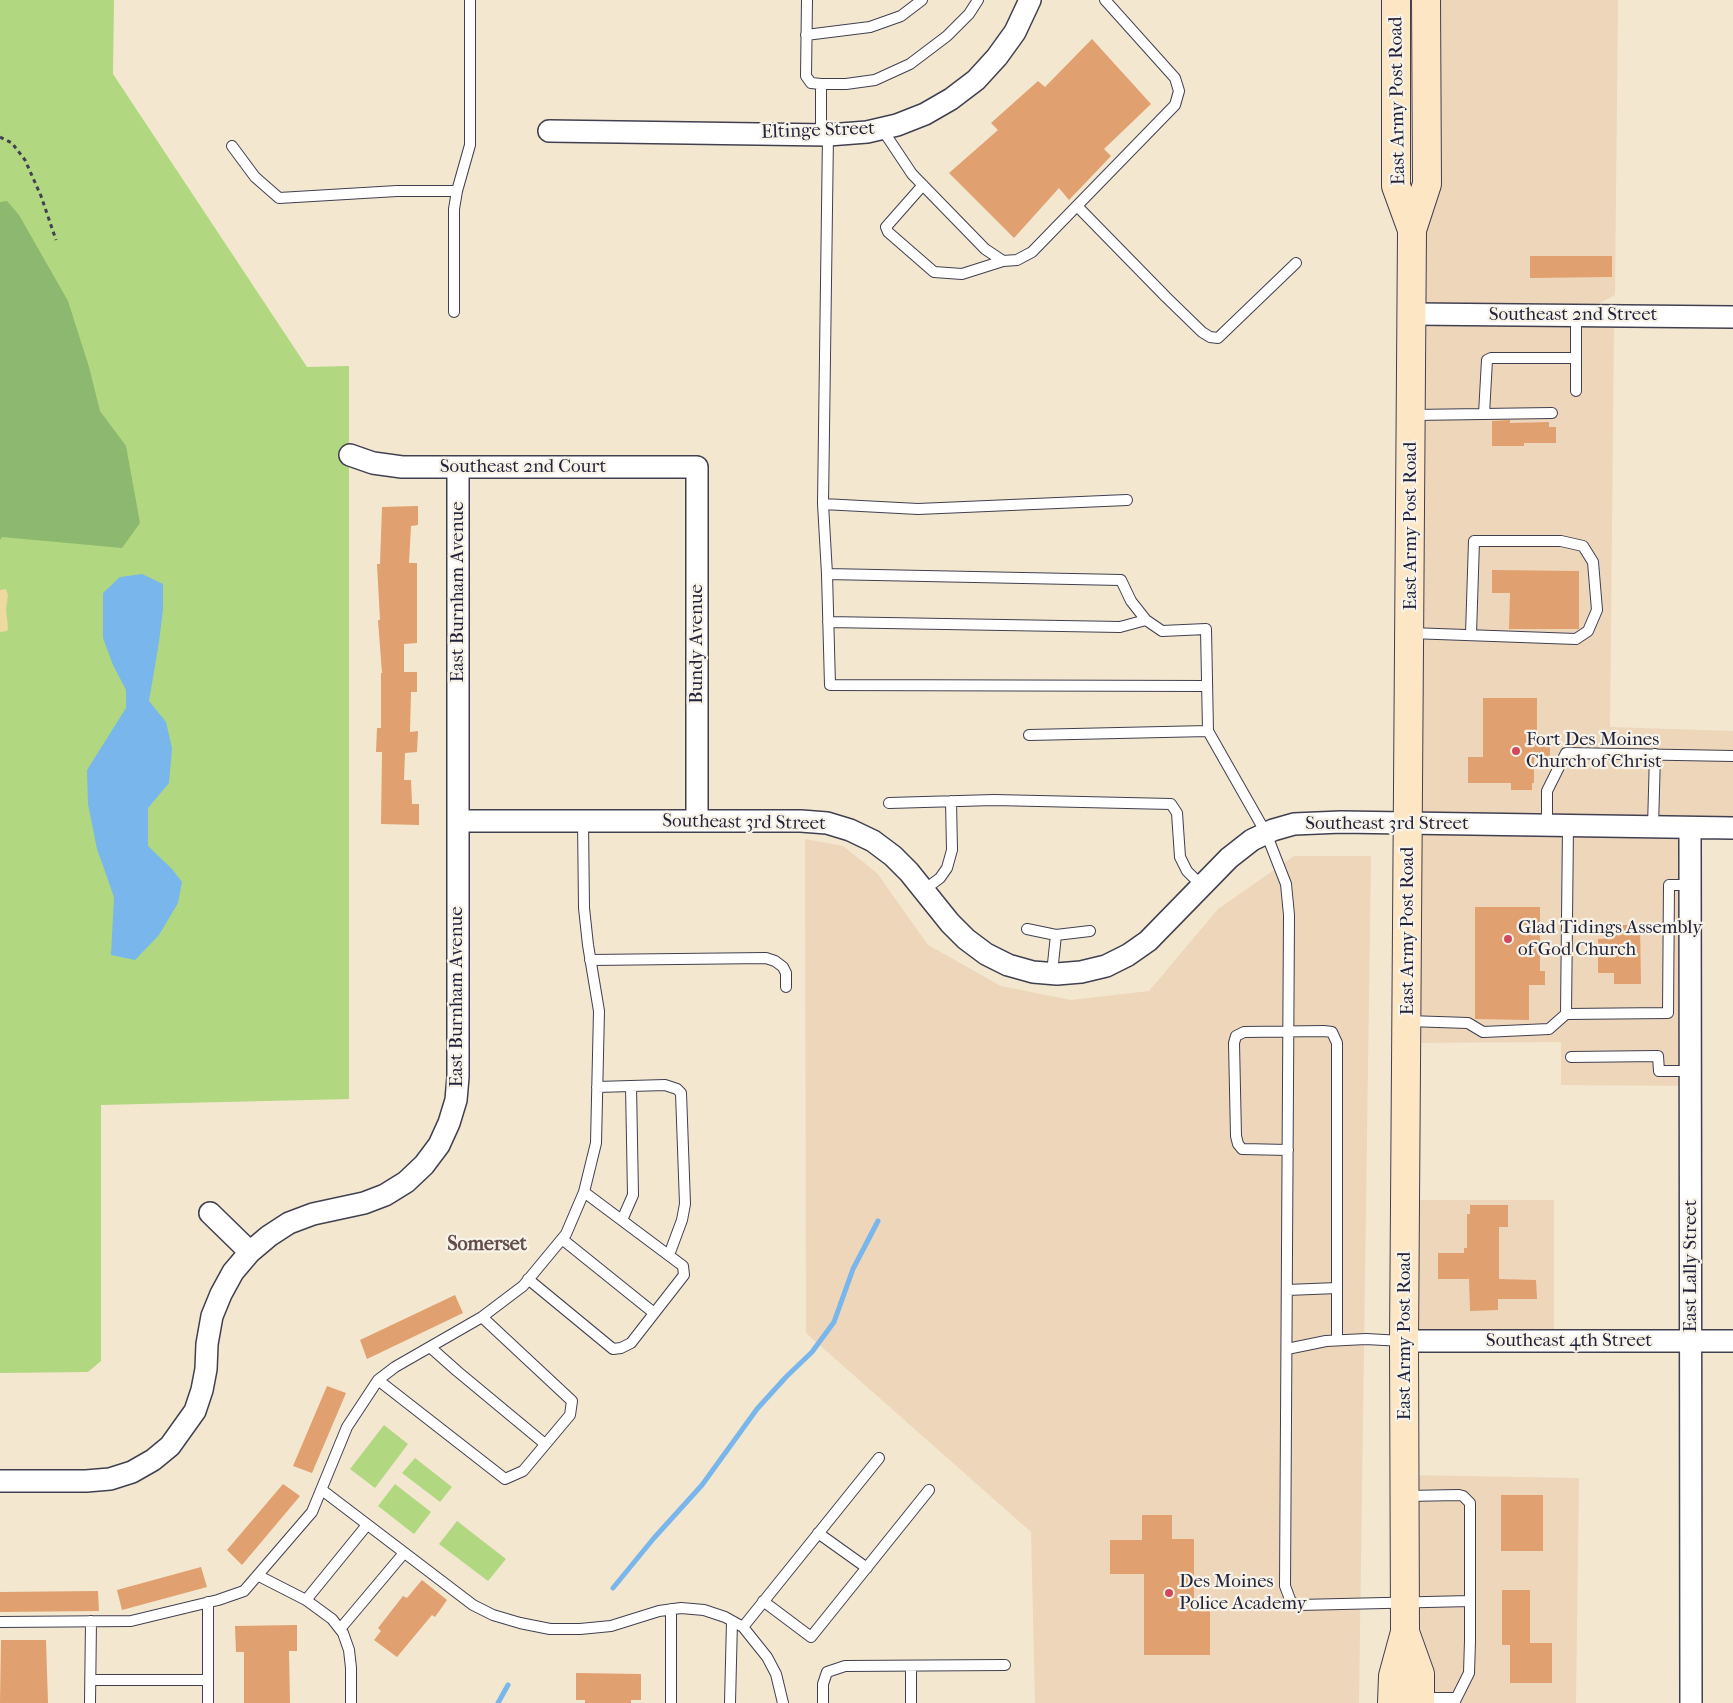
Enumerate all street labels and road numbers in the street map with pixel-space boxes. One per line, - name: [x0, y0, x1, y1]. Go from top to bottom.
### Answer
- street label: East Army Post Road: [1385, 16, 1411, 186]
- street label: Eltinge Street: [761, 118, 875, 144]
- street label: Southeast 2nd Street: [1489, 304, 1657, 326]
- street label: East Army Post Road: [1400, 442, 1422, 610]
- street label: Southeast 2nd Court: [440, 456, 606, 478]
- street label: East Burnham Avenue: [447, 501, 469, 683]
- street label: Bundy Avenue: [686, 584, 708, 704]
- street label: Southeast 3rd Street: [662, 810, 826, 836]
- street label: Southeast 3rd Street: [1305, 813, 1469, 835]
- street label: East Army Post Road: [1397, 847, 1419, 1015]
- street label: East Burnham Avenue: [446, 906, 468, 1088]
- street label: East Lally Street: [1680, 1199, 1702, 1333]
- street label: East Army Post Road: [1394, 1252, 1416, 1420]
- street label: Southeast 4th Street: [1486, 1330, 1652, 1352]

